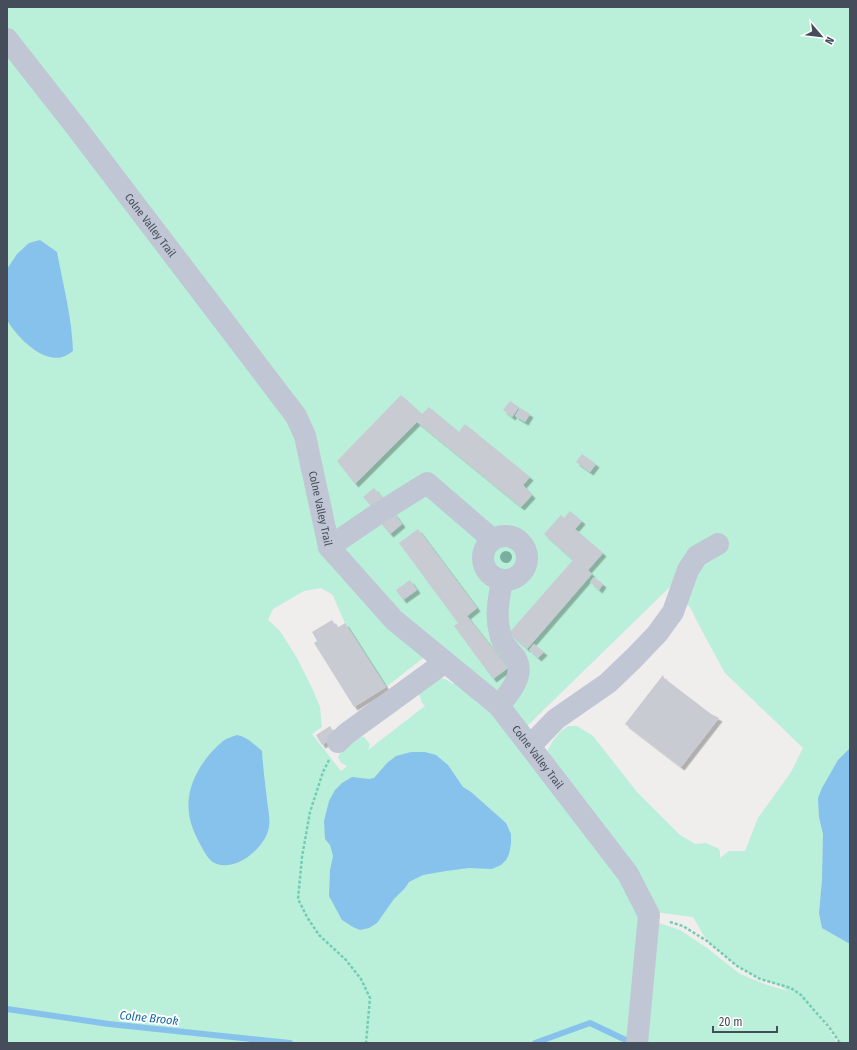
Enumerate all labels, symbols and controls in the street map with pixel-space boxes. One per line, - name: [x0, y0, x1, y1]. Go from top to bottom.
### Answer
- north arrow: [801, 16, 841, 56]
- text: N: [822, 34, 837, 46]
- street label: Colne Valley Trail: [122, 191, 179, 260]
- street label: Colne Valley Trail: [306, 470, 335, 547]
- street label: Colne Valley Trail: [509, 723, 566, 791]
- water label: Colne Brook: [119, 1008, 179, 1028]
- scale bar: [713, 1008, 777, 1034]
- text: 20 m: [719, 1015, 743, 1029]

